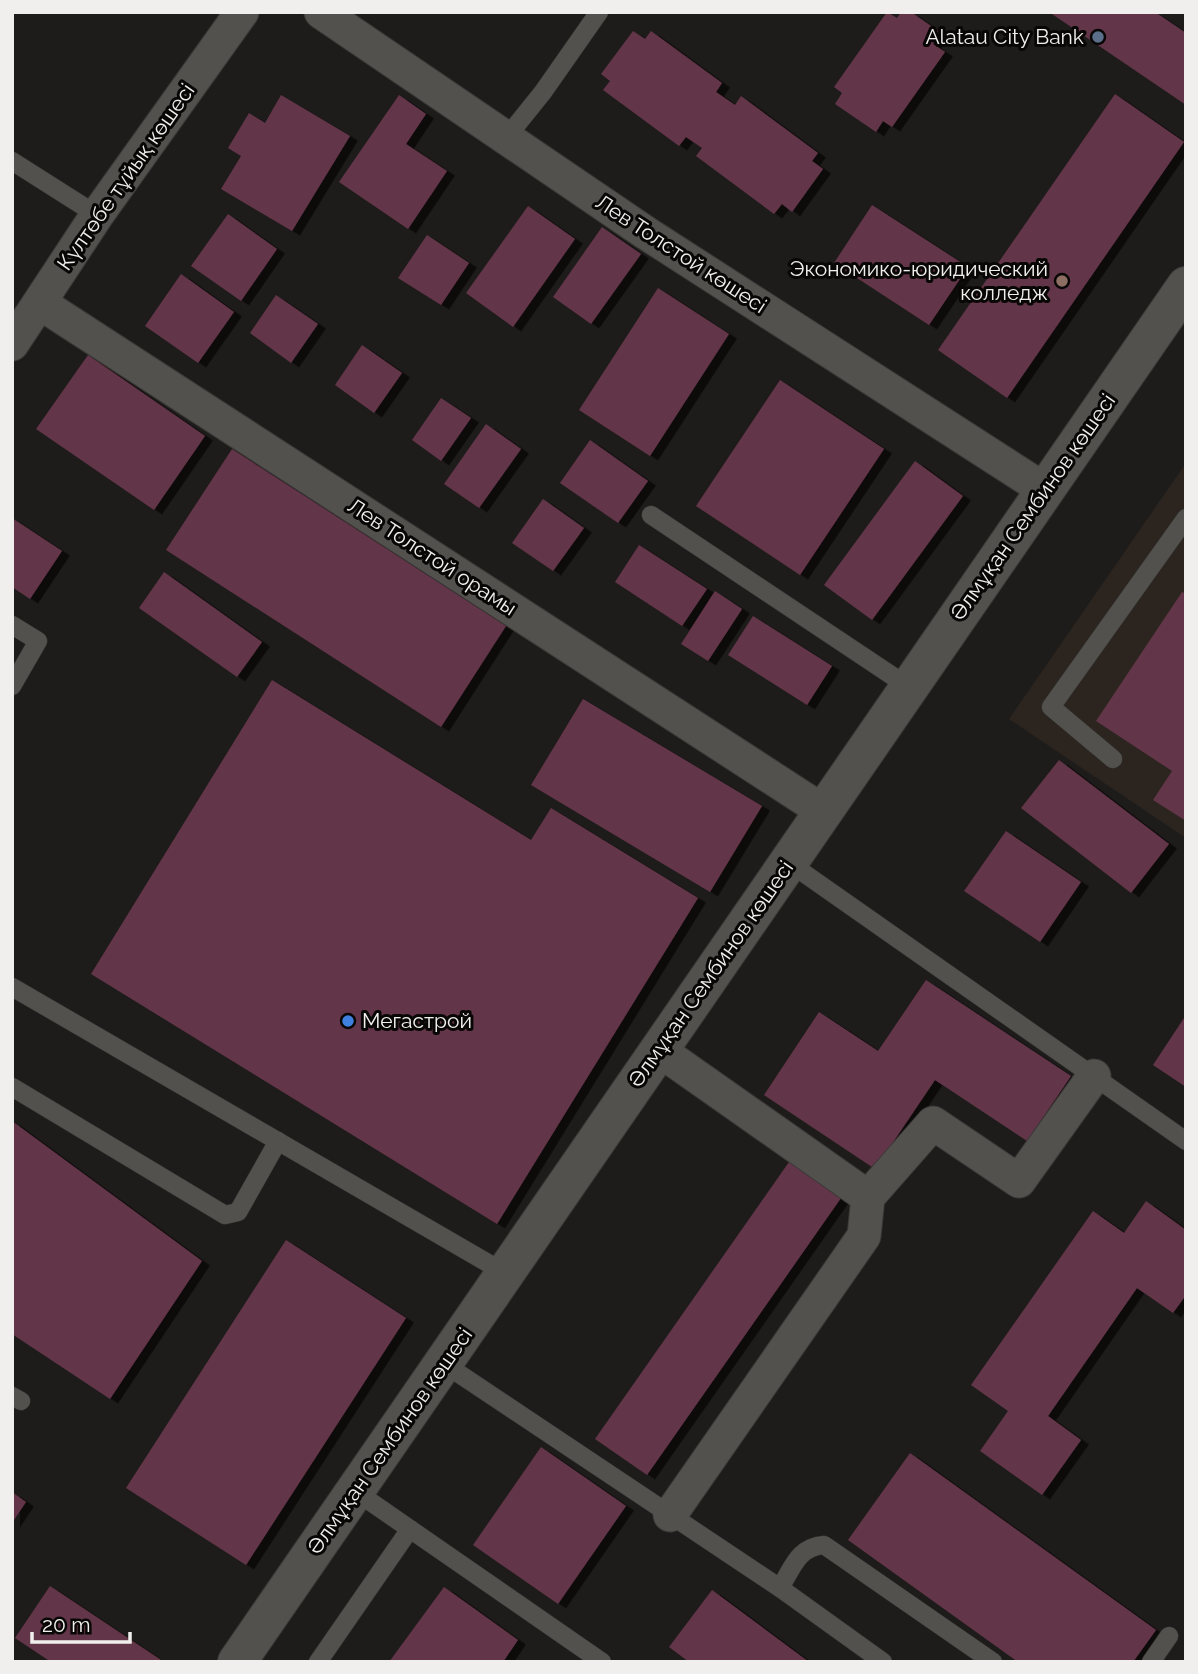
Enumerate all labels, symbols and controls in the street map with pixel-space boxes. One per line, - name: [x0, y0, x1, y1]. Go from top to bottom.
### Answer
- place label: Alatau City Bank: [925, 24, 1084, 49]
- marker: Alatau City Bank: [1090, 29, 1106, 45]
- street label: Күлтөбе тұйық көшесі: [52, 79, 199, 275]
- street label: Лев Толстой көшесі: [591, 189, 771, 318]
- place label: Экономико-юридический колледж: [790, 256, 1048, 305]
- marker: Экономико-юридический колледж: [1054, 273, 1070, 289]
- street label: Әлмұқан Сембинов көшесі: [945, 389, 1120, 625]
- street label: Лев Толстой орамы: [343, 493, 521, 620]
- street label: Әлмұқан Сембинов көшесі: [623, 856, 798, 1092]
- place label: Мегастрой: [362, 1008, 472, 1033]
- marker: Мегастрой: [340, 1013, 356, 1029]
- street label: Әлмұқан Сембинов көшесі: [302, 1323, 477, 1559]
- scale bar: [32, 1600, 130, 1644]
- text: 20 m: [42, 1612, 90, 1637]

